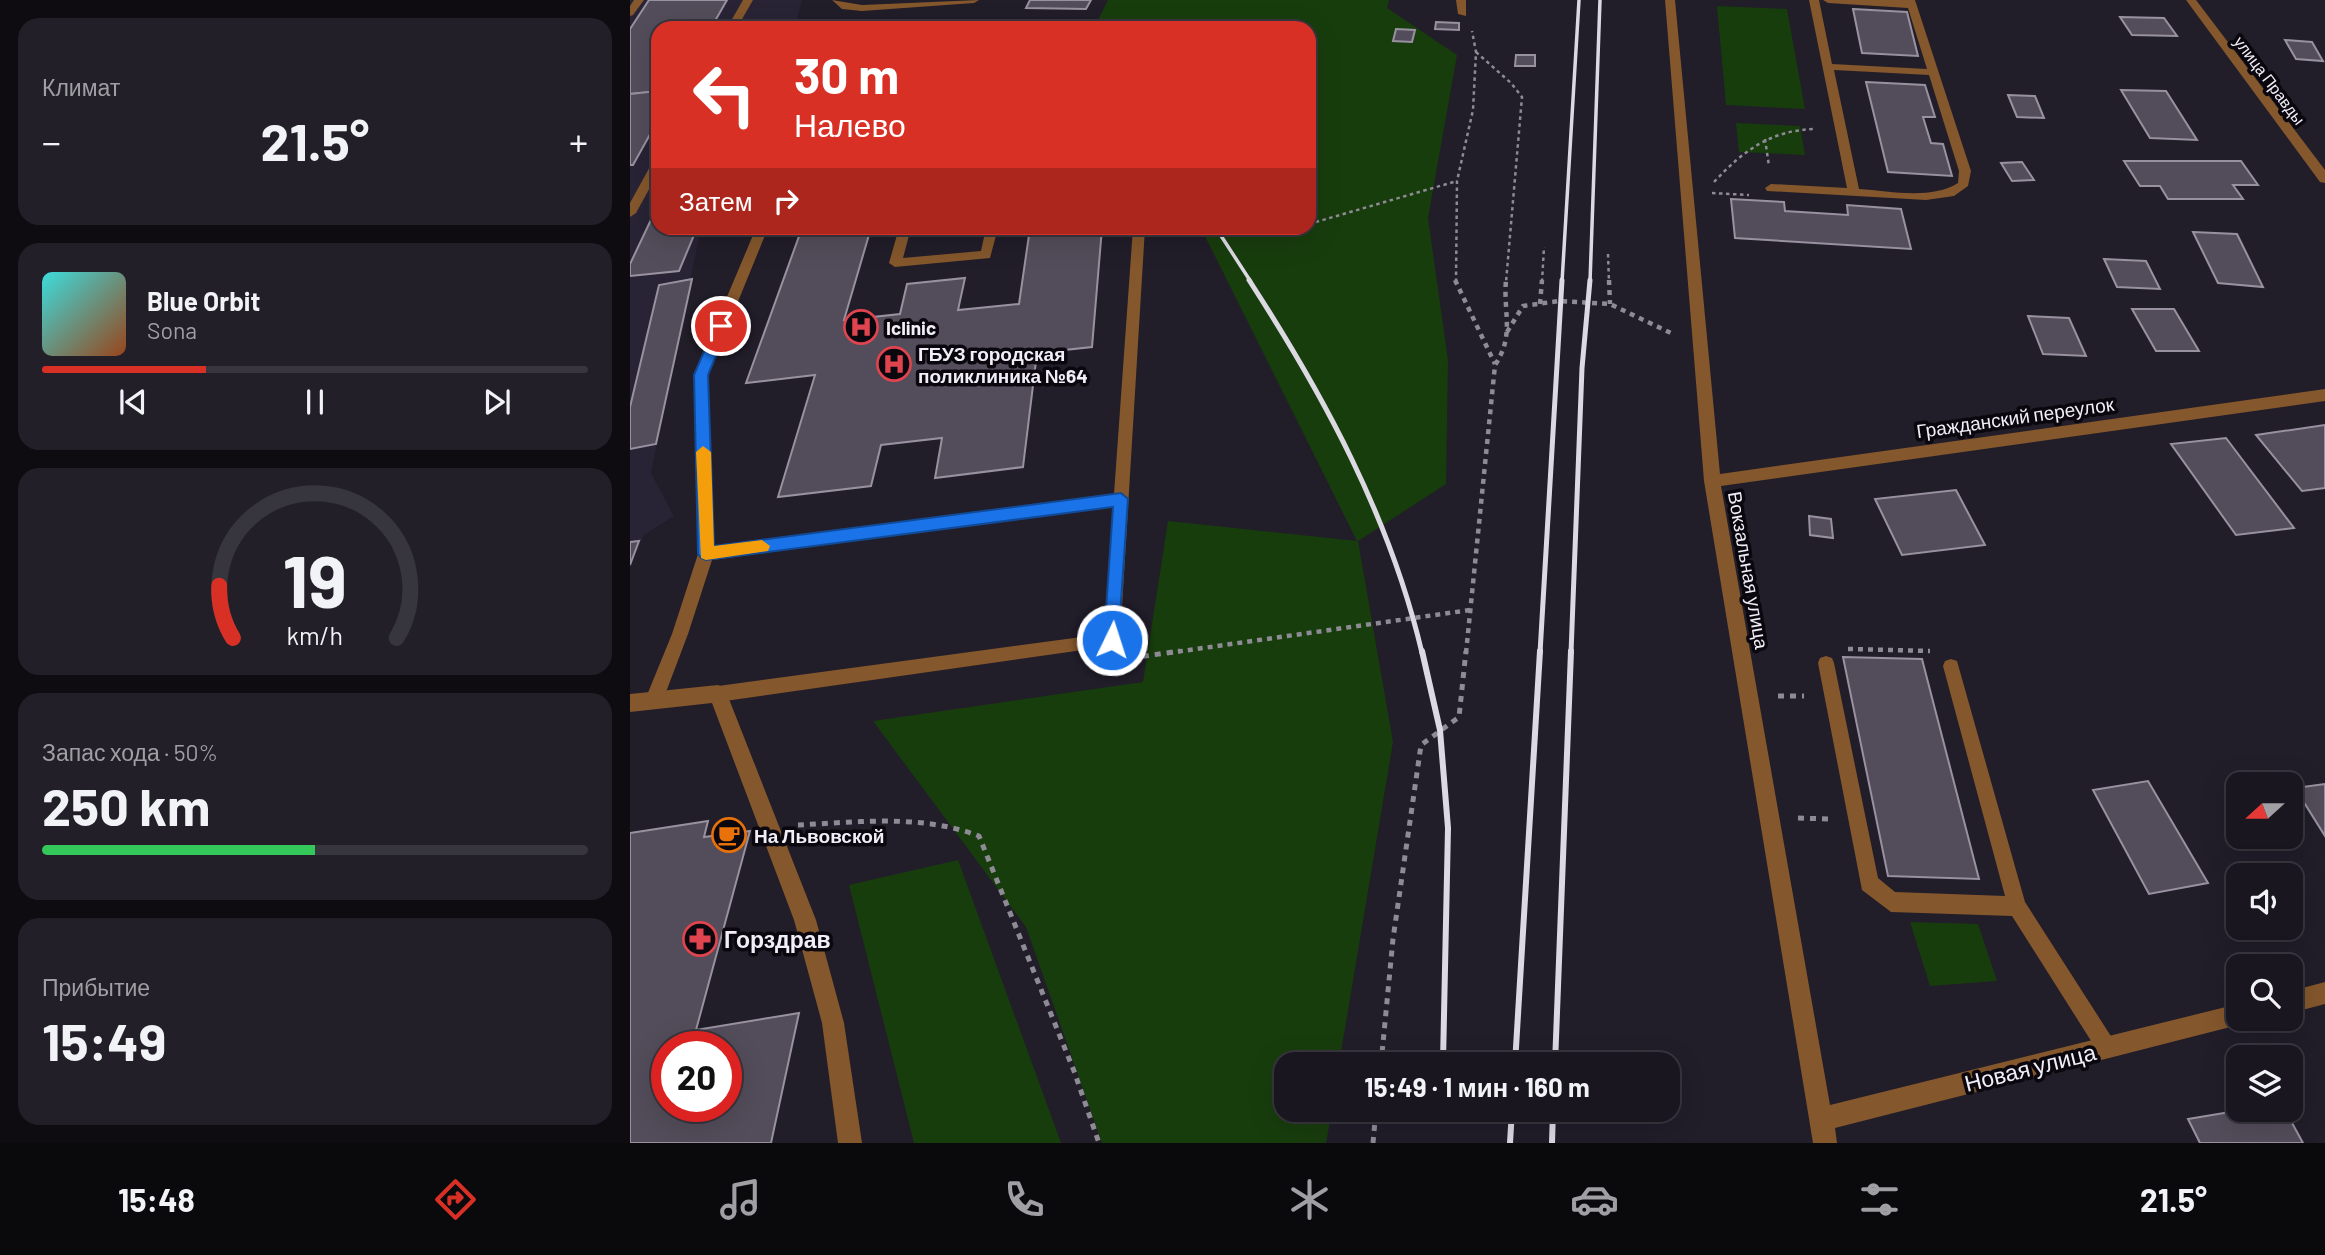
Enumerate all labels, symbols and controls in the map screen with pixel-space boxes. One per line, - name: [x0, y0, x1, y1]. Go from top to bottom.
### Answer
- street label: улица Правды: [2231, 32, 2309, 128]
- text: 30 m: [794, 45, 899, 104]
- icon: left: [679, 49, 770, 140]
- text: Климат: [42, 73, 120, 101]
- text: Налево: [794, 105, 906, 143]
- text: 21.5°: [261, 109, 369, 171]
- text: −: [42, 118, 61, 164]
- text: +: [569, 118, 588, 164]
- icon: right: [767, 182, 805, 220]
- text: Затем: [679, 185, 753, 216]
- text: Blue Orbit: [147, 285, 260, 316]
- pin: [691, 296, 751, 356]
- icon: arrive: [702, 307, 740, 345]
- hospital icon: Iclinic: [842, 308, 880, 346]
- text: Sona: [147, 316, 197, 344]
- place label: Iclinic: [886, 316, 936, 339]
- place label: ГБУЗ городская поликлиника №64: [918, 342, 1088, 387]
- hospital icon: ГБУЗ городская поликлиника №64: [875, 345, 913, 383]
- icon: previous: [114, 383, 152, 421]
- icon: pause: [296, 383, 334, 421]
- icon: next: [478, 383, 516, 421]
- street label: Гражданский переулок: [1915, 392, 2116, 442]
- street label: Вокзальная улица: [1724, 490, 1774, 651]
- text: 19: [283, 535, 347, 623]
- position arrow: [1075, 603, 1149, 677]
- text: km/h: [287, 619, 343, 649]
- text: Запас хода · 50%: [42, 738, 218, 766]
- north arrow: [2226, 772, 2303, 849]
- map controls: [2226, 772, 2303, 1122]
- text: 250 km: [42, 774, 210, 836]
- cafe icon: На Львовской: [710, 816, 748, 854]
- place label: На Львовской: [754, 824, 884, 847]
- button: sound: [2226, 863, 2303, 940]
- pharmacy icon: Горздрав: [681, 920, 719, 958]
- place label: Горздрав: [724, 925, 831, 953]
- button: search: [2226, 954, 2303, 1031]
- text: Прибытие: [42, 973, 150, 1001]
- text: 15:49: [42, 1009, 166, 1071]
- speed limit sign: 20: [651, 1031, 742, 1122]
- street label: Новая улица: [1961, 1037, 2099, 1097]
- button: layers: [2226, 1045, 2303, 1122]
- text: 15:49 · 1 мин · 160 m: [1364, 1071, 1590, 1102]
- icon: directions: [431, 1175, 480, 1224]
- icon: music: [716, 1175, 765, 1224]
- icon: phone: [1000, 1175, 1049, 1224]
- icon: climate: [1285, 1175, 1334, 1224]
- icon: car: [1570, 1175, 1619, 1224]
- icon: filters: [1855, 1175, 1904, 1224]
- text: 15:48: [118, 1180, 195, 1218]
- text: 21.5°: [2140, 1180, 2207, 1218]

